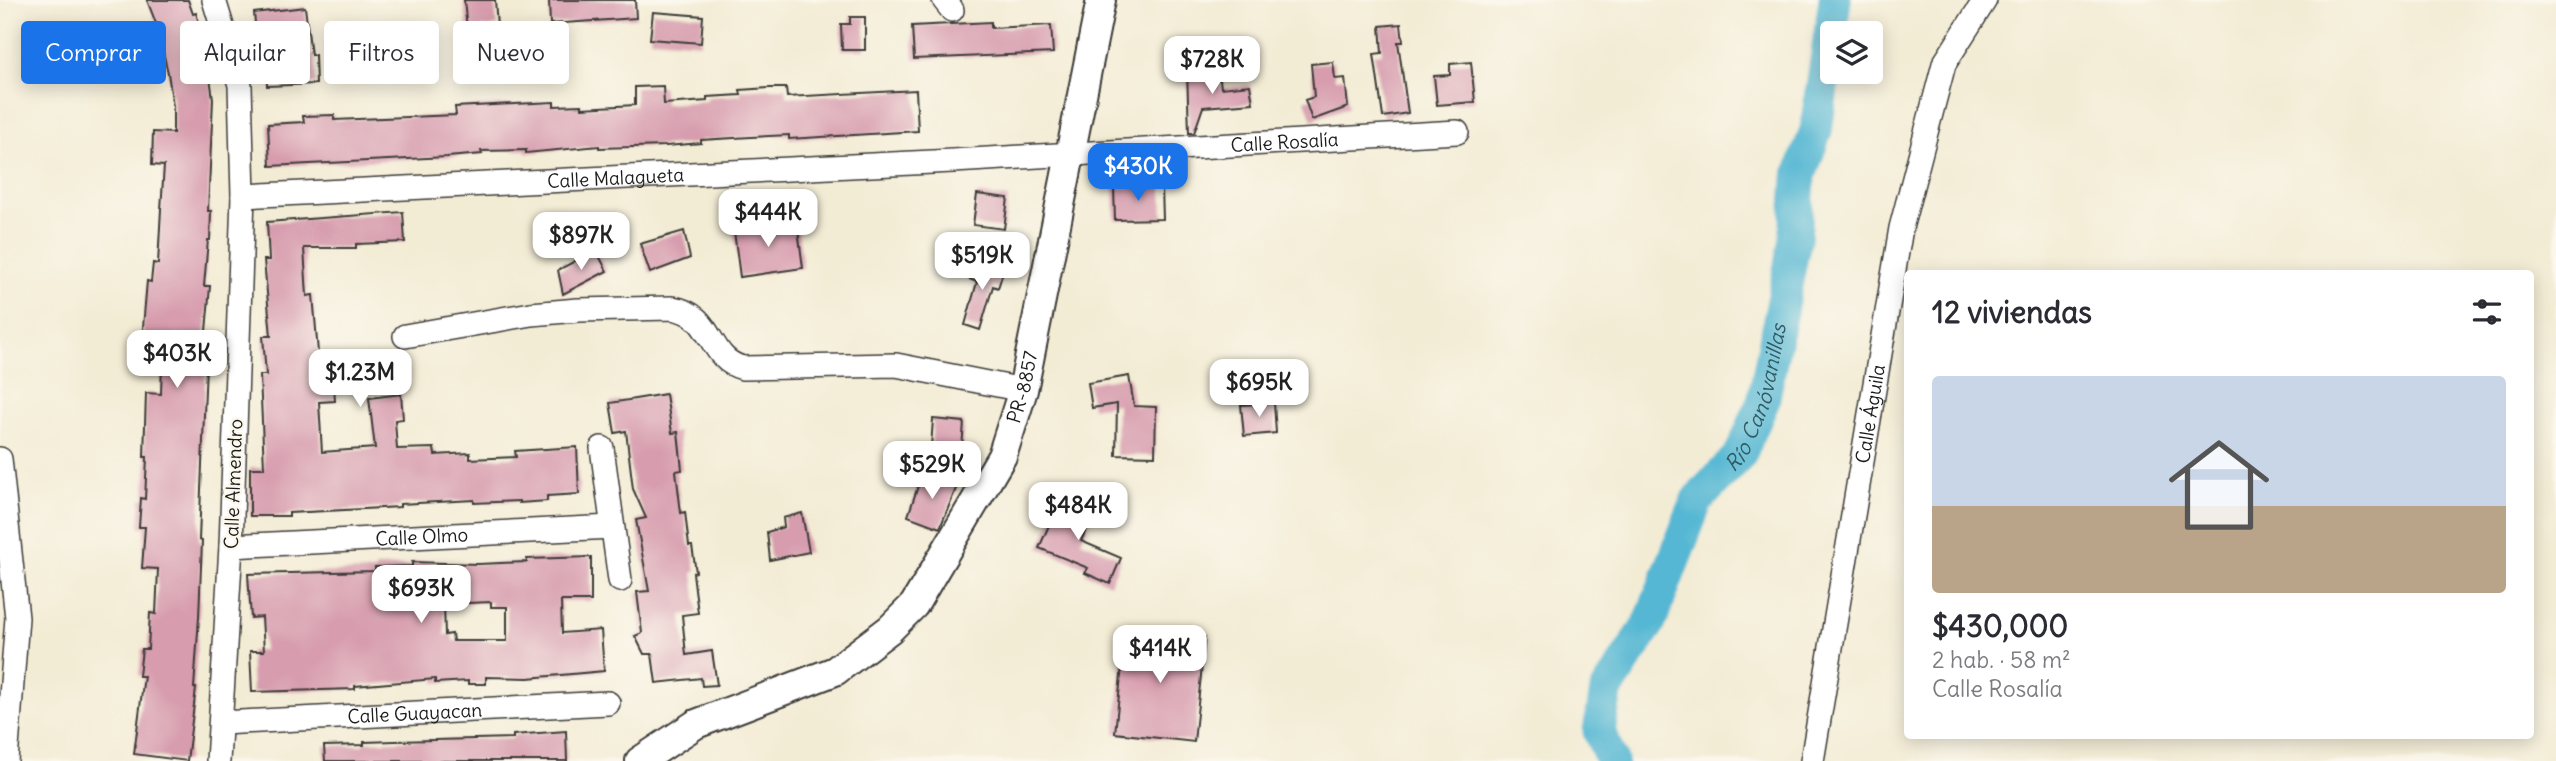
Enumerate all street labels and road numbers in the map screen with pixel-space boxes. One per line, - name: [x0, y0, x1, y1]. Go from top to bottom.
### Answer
- street label: Calle Rosalía: [1230, 127, 1339, 157]
- street label: Calle Malagueta: [547, 162, 685, 193]
- street label: PR-8857: [1001, 349, 1042, 426]
- street label: Calle Águila: [1850, 362, 1890, 465]
- street label: Calle Almendro: [219, 418, 247, 550]
- street label: Calle Olmo: [375, 522, 469, 551]
- street label: Calle Guayacan: [347, 698, 483, 728]

